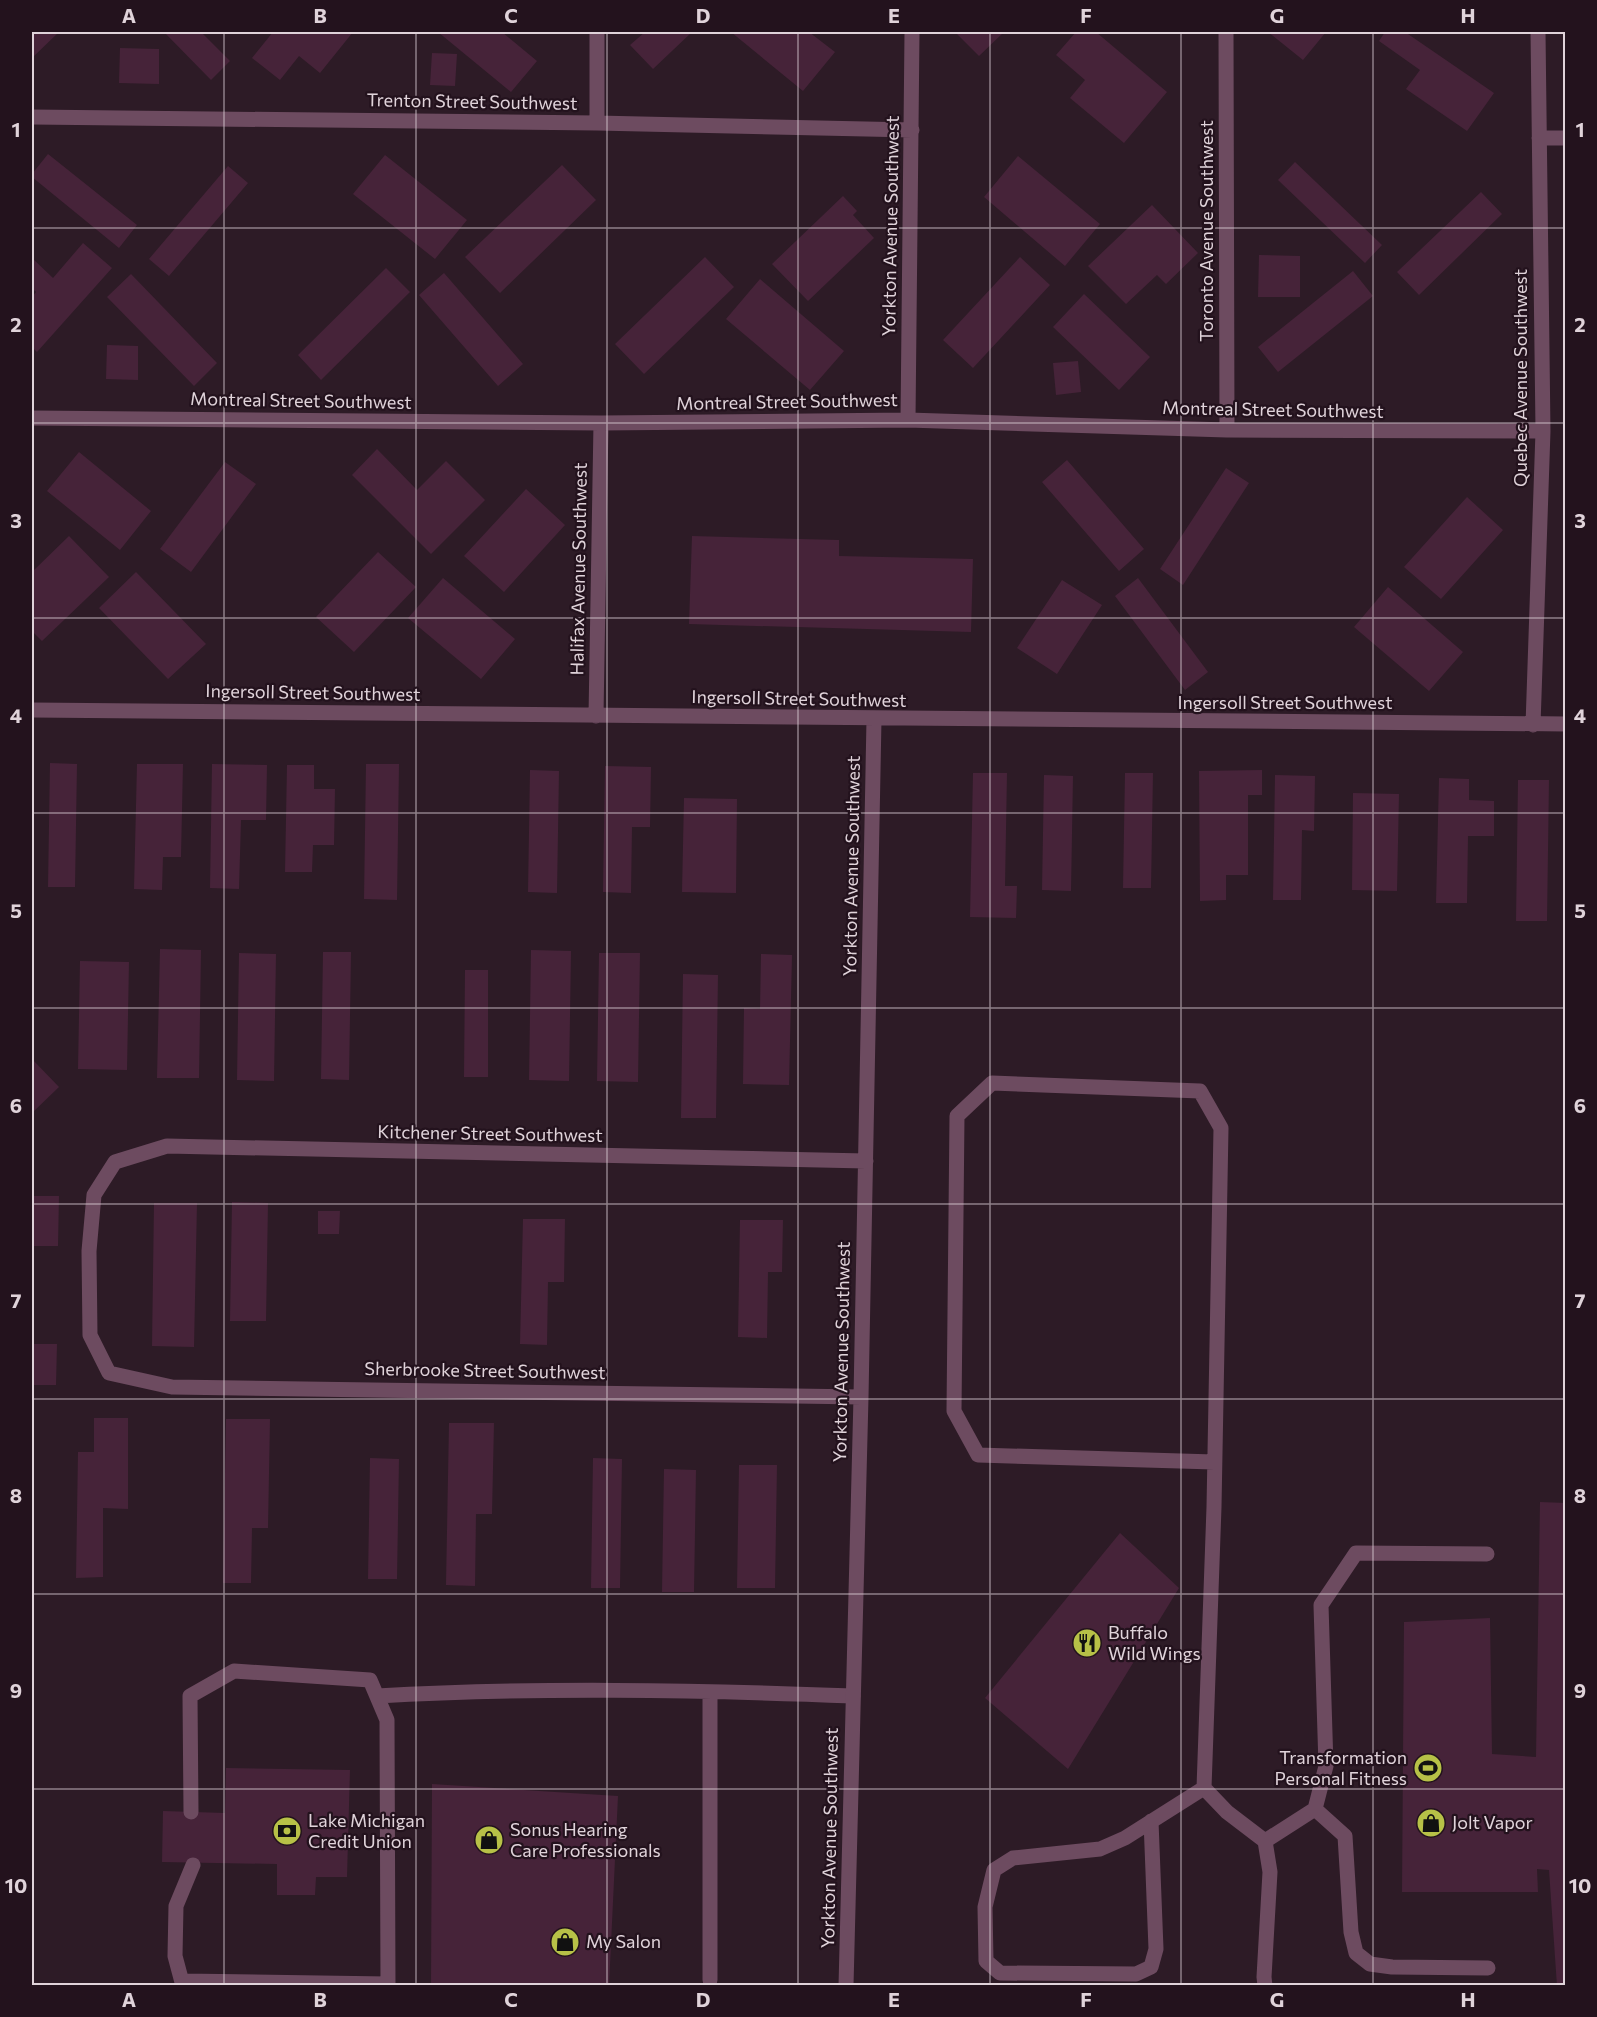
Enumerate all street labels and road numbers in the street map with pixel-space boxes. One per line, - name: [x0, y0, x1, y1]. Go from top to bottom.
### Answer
- street label: Trenton Street Southwest: [366, 88, 578, 114]
- street label: Yorkton Avenue Southwest: [877, 115, 903, 337]
- street label: Toronto Avenue Southwest: [1195, 120, 1217, 342]
- street label: Quebec Avenue Southwest: [1509, 269, 1531, 487]
- street label: Montreal Street Southwest: [190, 387, 412, 413]
- street label: Montreal Street Southwest: [676, 388, 898, 414]
- street label: Montreal Street Southwest: [1162, 396, 1384, 422]
- street label: Halifax Avenue Southwest: [565, 462, 591, 676]
- street label: Ingersoll Street Southwest: [205, 679, 421, 705]
- street label: Ingersoll Street Southwest: [691, 685, 907, 711]
- street label: Ingersoll Street Southwest: [1177, 691, 1393, 713]
- street label: Yorkton Avenue Southwest: [838, 755, 864, 977]
- street label: Kitchener Street Southwest: [377, 1120, 603, 1146]
- street label: Yorkton Avenue Southwest: [828, 1241, 854, 1463]
- street label: Sherbrooke Street Southwest: [364, 1357, 606, 1383]
- street label: Yorkton Avenue Southwest: [816, 1727, 842, 1949]

